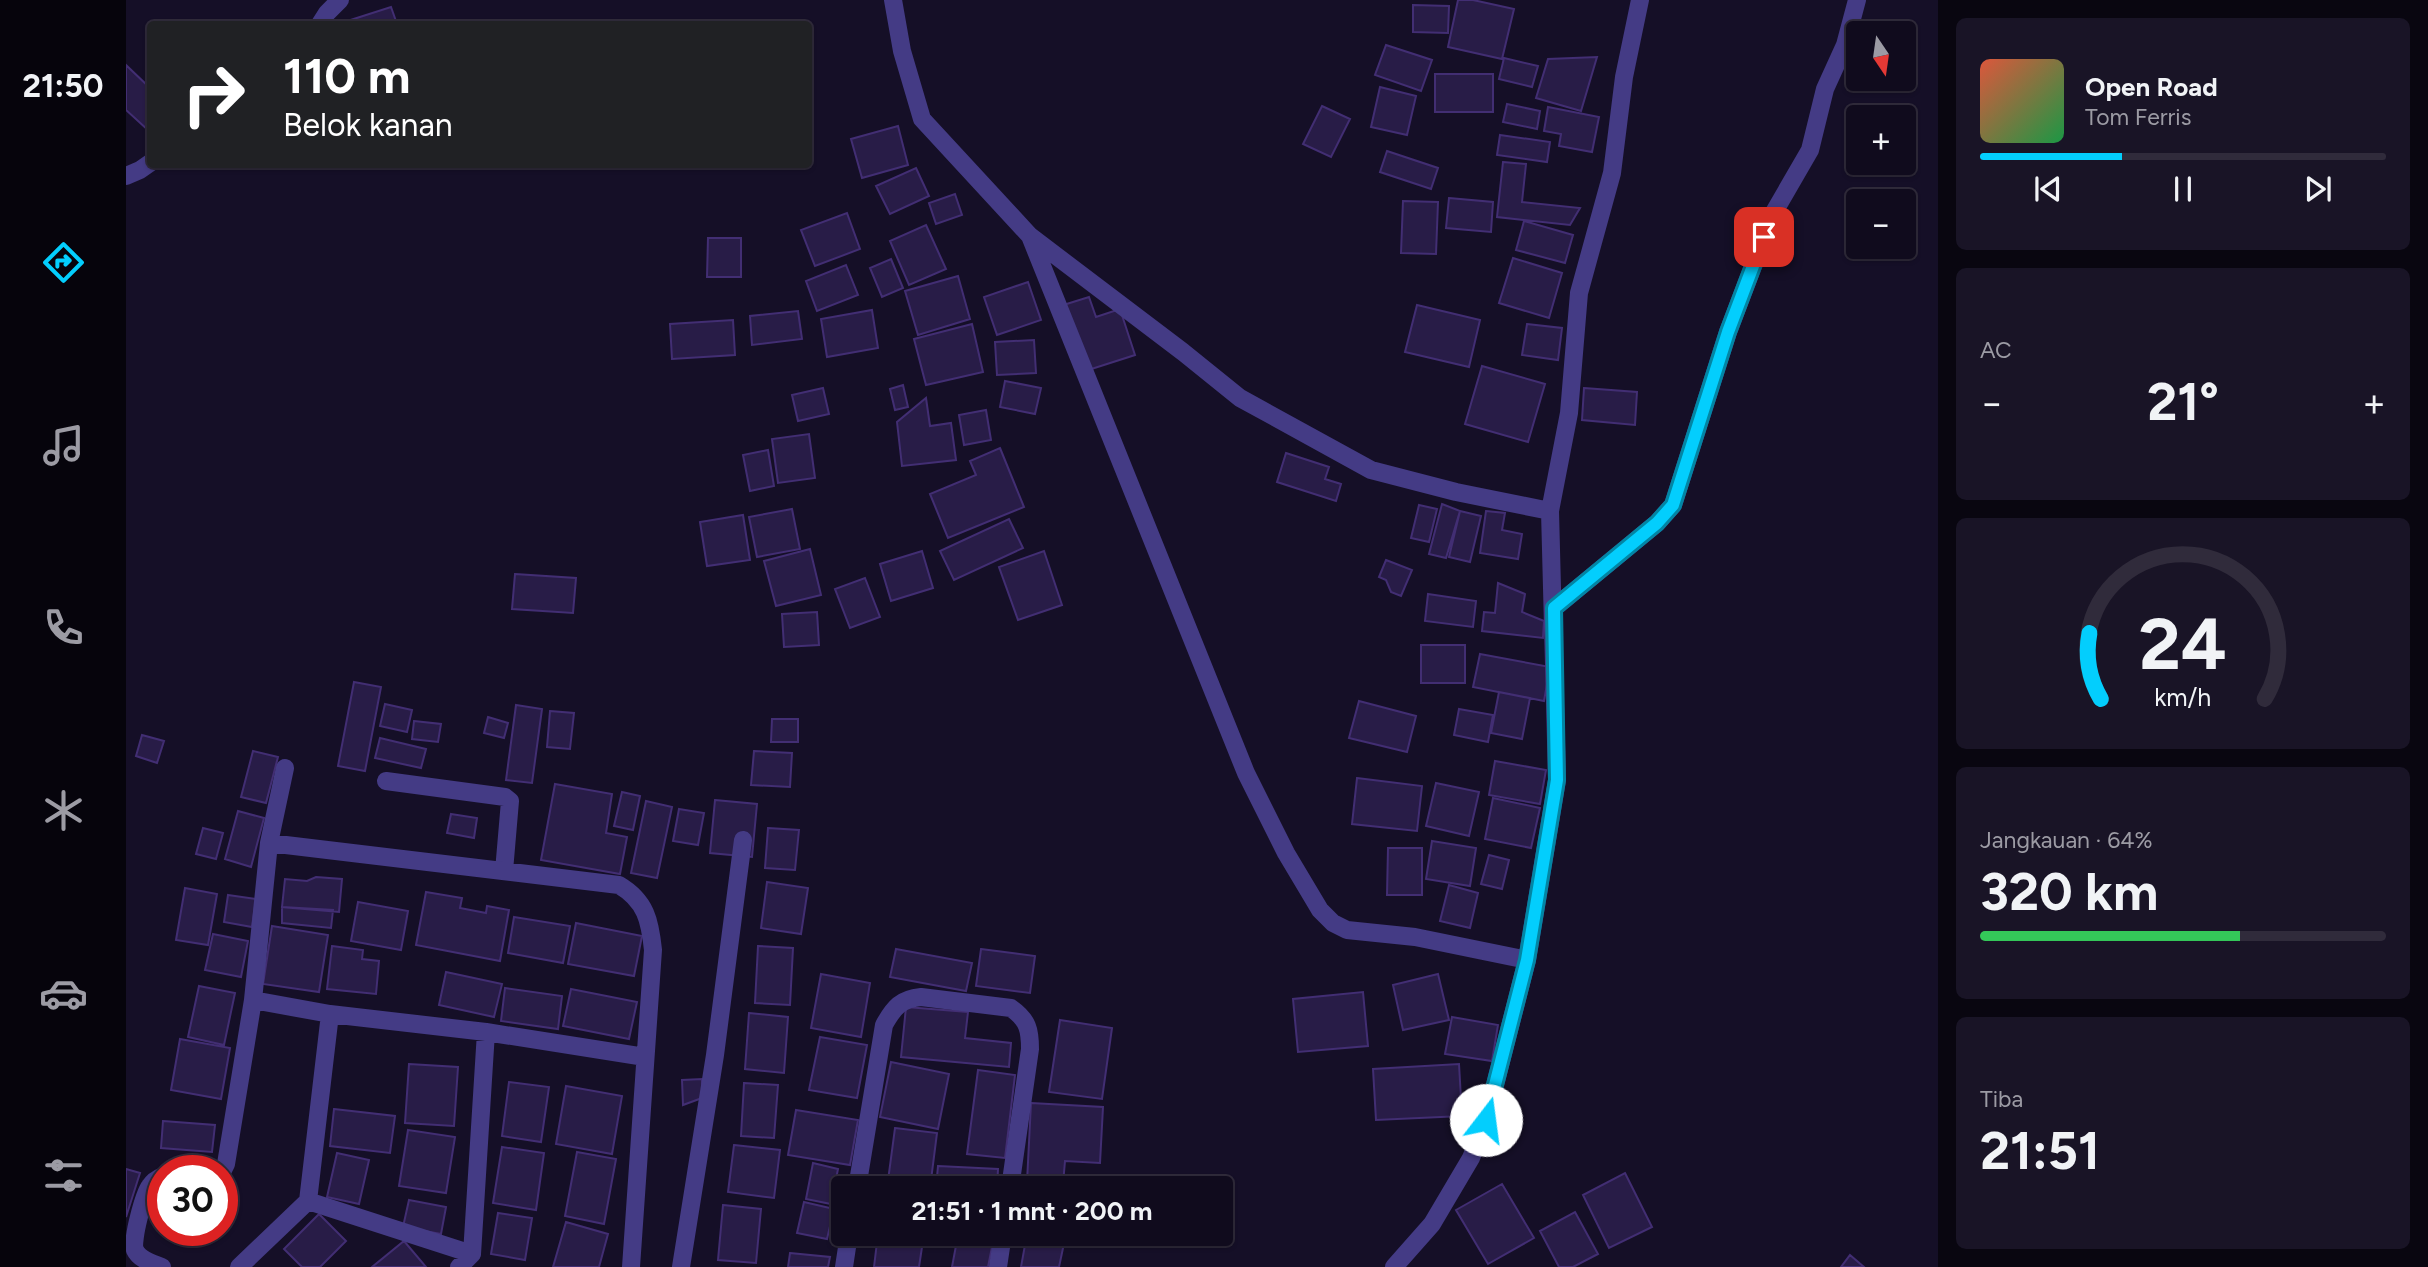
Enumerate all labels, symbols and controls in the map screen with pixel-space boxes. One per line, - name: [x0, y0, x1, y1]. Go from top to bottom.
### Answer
- north arrow: [1846, 21, 1916, 91]
- map controls: [1846, 21, 1916, 259]
- text: 110 m: [283, 46, 411, 105]
- icon: right: [168, 49, 259, 140]
- text: 21:50: [23, 67, 104, 105]
- text: Open Road: [2085, 71, 2218, 103]
- text: Tom Ferris: [2085, 103, 2191, 131]
- button: +: [1846, 105, 1916, 175]
- text: Belok kanan: [283, 106, 453, 144]
- icon: previous: [2029, 170, 2067, 208]
- icon: pause: [2164, 170, 2202, 208]
- icon: next: [2299, 170, 2337, 208]
- button: −: [1846, 189, 1916, 259]
- pin: [1734, 207, 1794, 267]
- icon: arrive: [1745, 218, 1783, 256]
- icon: directions: [39, 238, 88, 287]
- text: AC: [1980, 336, 2012, 364]
- text: 21°: [2147, 371, 2219, 433]
- text: −: [1980, 380, 2004, 426]
- text: +: [2362, 380, 2386, 426]
- icon: music: [39, 421, 88, 470]
- text: 24: [2139, 601, 2227, 688]
- icon: phone: [39, 603, 88, 652]
- text: km/h: [2154, 682, 2212, 712]
- icon: climate: [39, 786, 88, 835]
- text: Jangkauan · 64%: [1980, 826, 2153, 854]
- text: 320 km: [1980, 861, 2158, 923]
- icon: car: [39, 969, 88, 1018]
- position arrow: [1449, 1083, 1523, 1157]
- text: Tiba: [1980, 1085, 2023, 1113]
- text: 21:51: [1980, 1120, 2100, 1182]
- icon: filters: [39, 1151, 88, 1200]
- speed limit sign: 30: [147, 1155, 238, 1246]
- text: 21:51 · 1 mnt · 200 m: [912, 1195, 1152, 1227]

